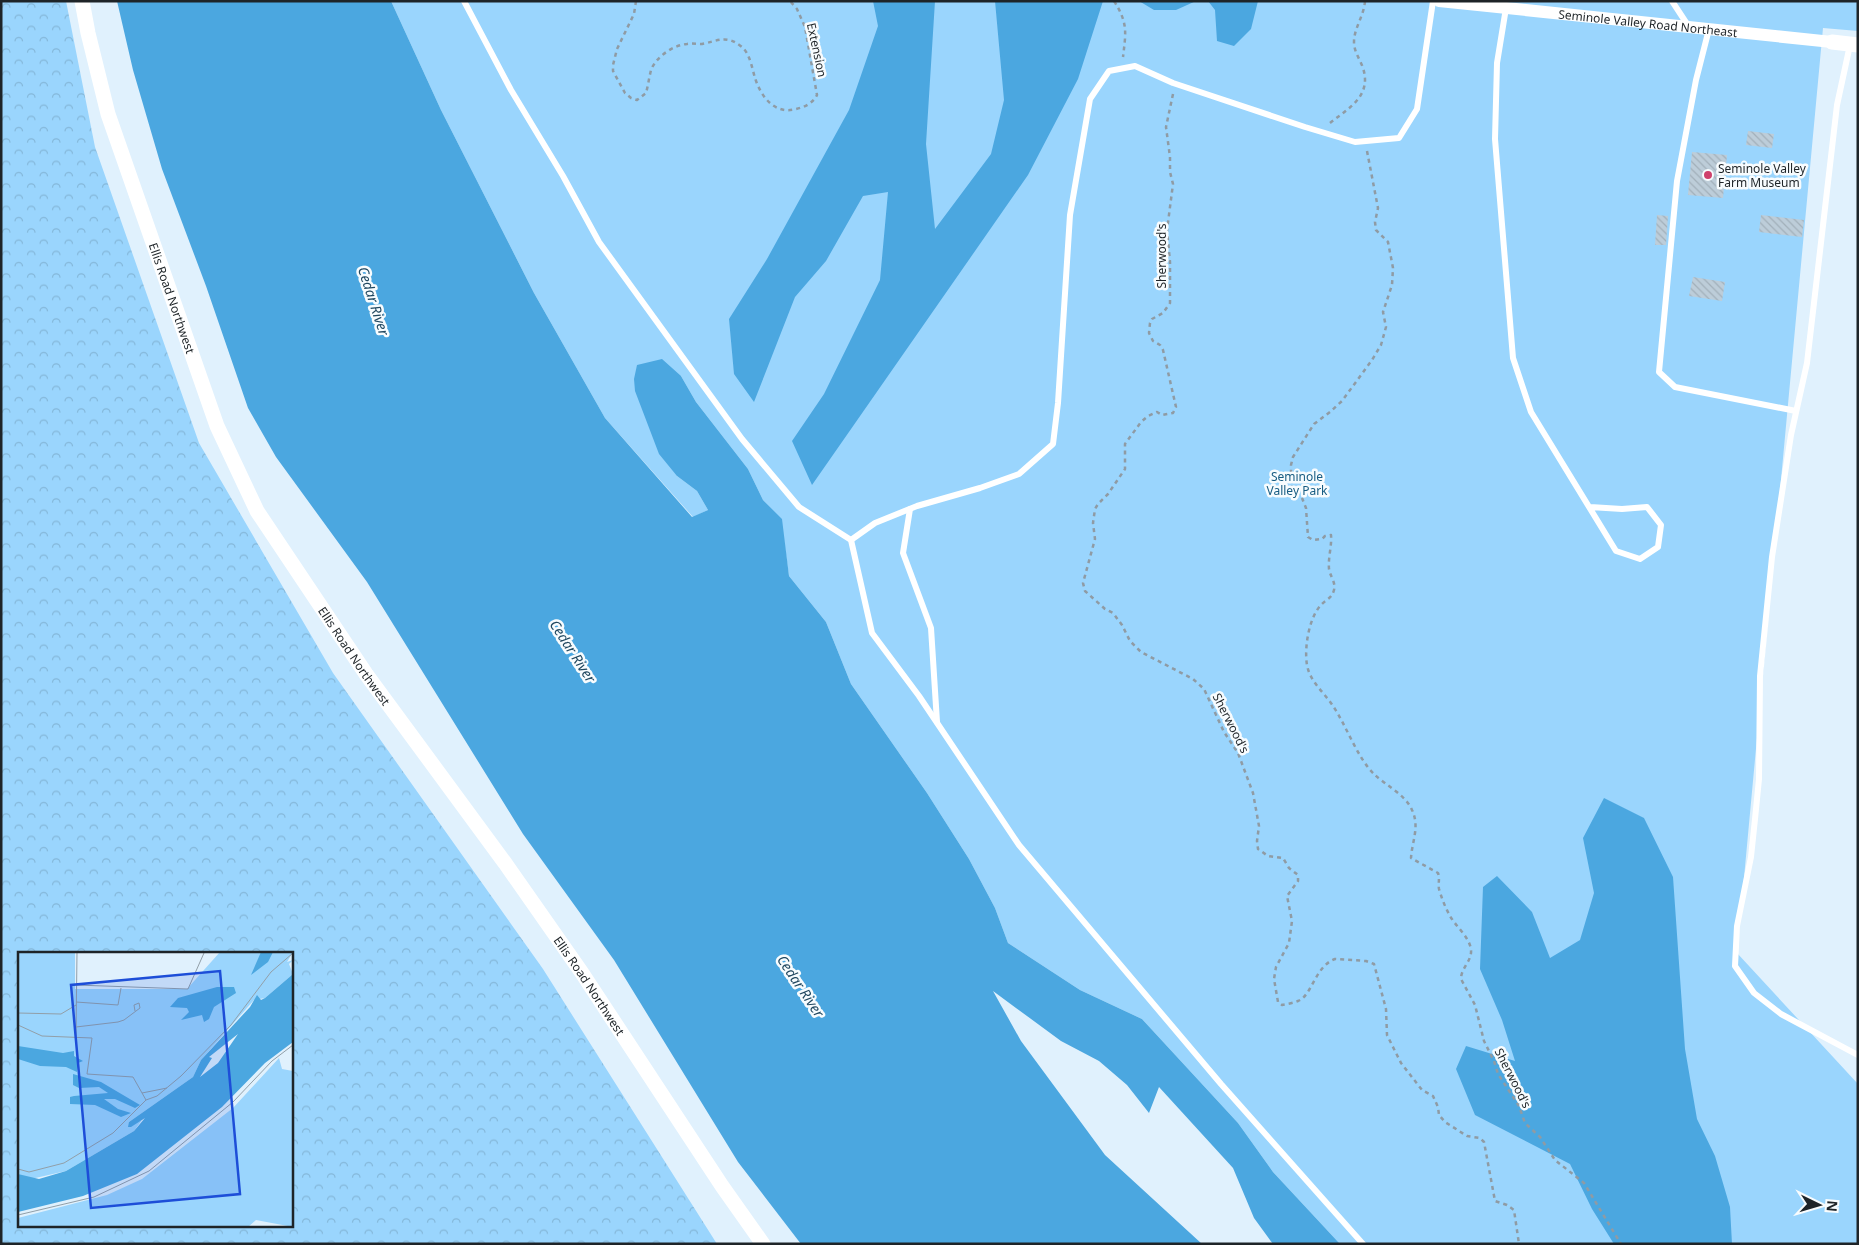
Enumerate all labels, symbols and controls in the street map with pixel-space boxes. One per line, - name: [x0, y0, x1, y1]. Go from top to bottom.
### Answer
- street label: Seminole Valley Road Northeast: [1558, 5, 1739, 41]
- street label: Extension: [803, 21, 831, 79]
- place label: Seminole Valley Farm Museum: [1718, 160, 1807, 191]
- marker: Seminole Valley Farm Museum: [1702, 169, 1714, 181]
- street label: Sherwood's: [1153, 223, 1170, 289]
- street label: Ellis Road Northwest: [145, 240, 200, 356]
- water label: Cedar River: [354, 264, 394, 338]
- park label: Seminole Valley Park: [1266, 468, 1328, 499]
- street label: Ellis Road Northwest: [315, 603, 395, 709]
- water label: Cedar River: [546, 616, 601, 686]
- street label: Sherwood's: [1209, 690, 1253, 756]
- street label: Ellis Road Northwest: [550, 932, 629, 1039]
- water label: Cedar River: [773, 951, 829, 1021]
- inset map: [18, 952, 292, 1228]
- street label: Sherwood's: [1491, 1045, 1535, 1111]
- north arrow: [1794, 1180, 1844, 1230]
- text: N: [1822, 1200, 1842, 1213]

